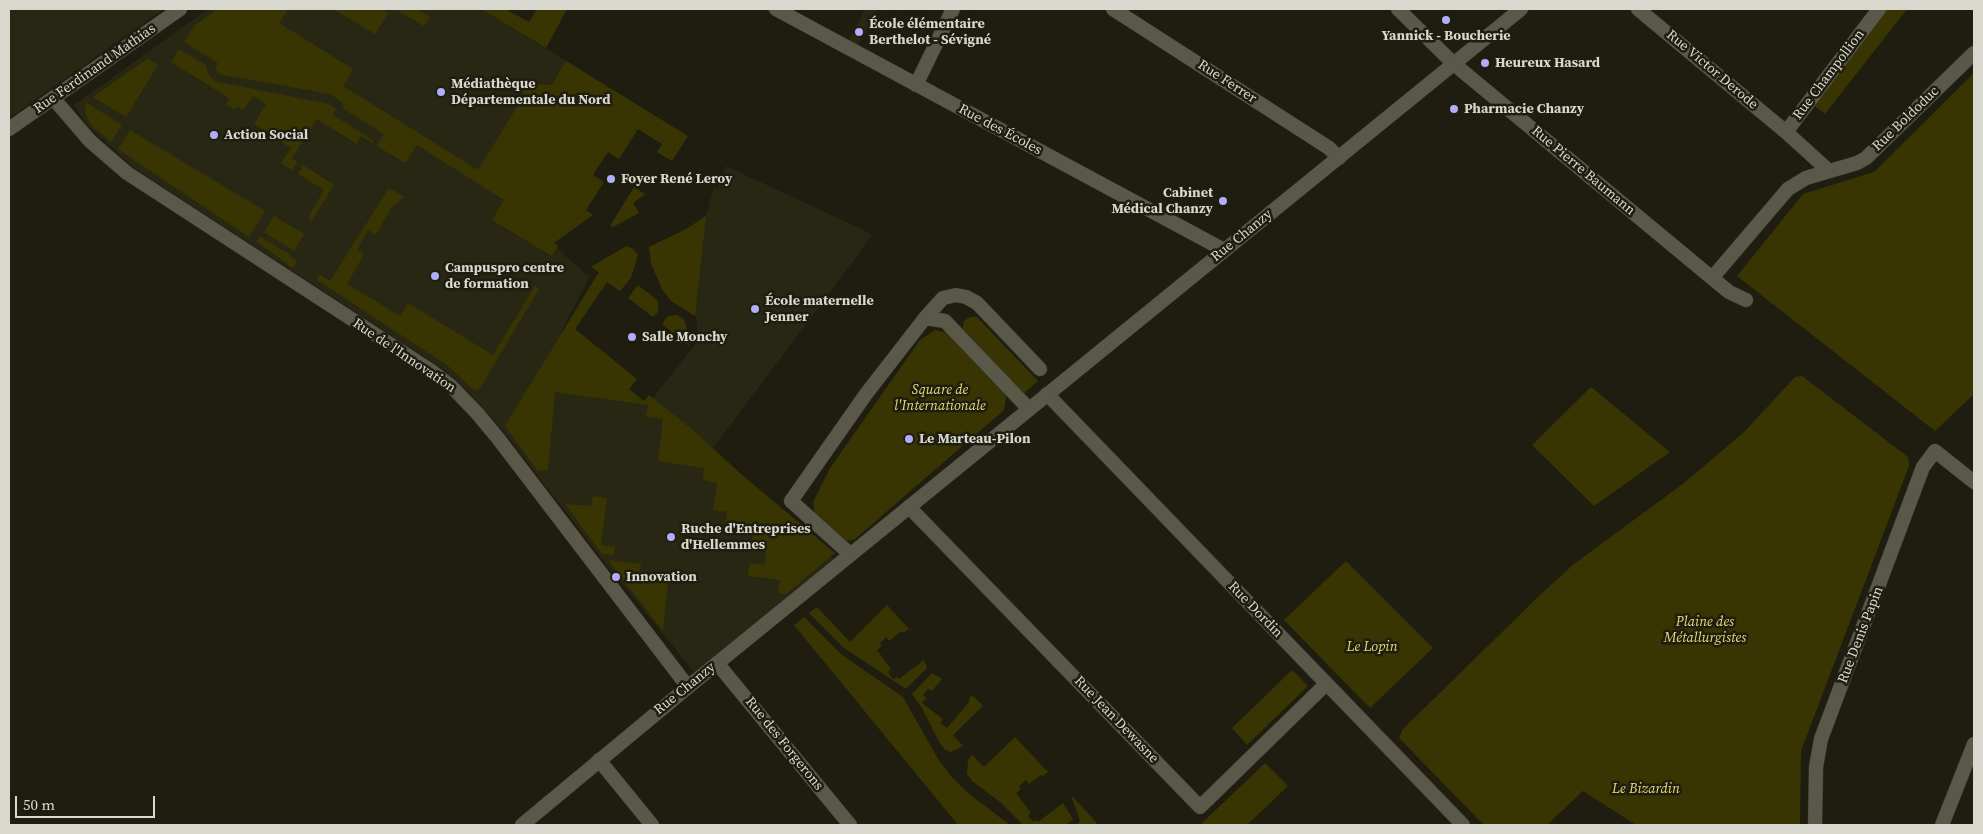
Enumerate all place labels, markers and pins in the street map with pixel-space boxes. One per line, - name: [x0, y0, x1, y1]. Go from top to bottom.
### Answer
- marker: Yannick - Boucherie: [1440, 14, 1452, 26]
- place label: École élémentaire Berthelot - Sévigné: [869, 16, 991, 48]
- marker: École élémentaire Berthelot - Sévigné: [853, 26, 865, 38]
- place label: Yannick - Boucherie: [1381, 28, 1511, 44]
- place label: Heureux Hasard: [1495, 55, 1600, 71]
- marker: Heureux Hasard: [1479, 57, 1491, 69]
- place label: Médiathèque Départementale du Nord: [451, 76, 610, 108]
- marker: Médiathèque Départementale du Nord: [435, 86, 447, 98]
- place label: Pharmacie Chanzy: [1464, 101, 1584, 117]
- marker: Pharmacie Chanzy: [1448, 103, 1460, 115]
- place label: Action Social: [224, 127, 308, 143]
- marker: Action Social: [208, 129, 220, 141]
- place label: Foyer René Leroy: [621, 171, 732, 187]
- marker: Foyer René Leroy: [605, 173, 617, 185]
- place label: Cabinet Médical Chanzy: [1111, 185, 1213, 218]
- marker: Cabinet Médical Chanzy: [1217, 195, 1229, 207]
- place label: Campuspro centre de formation: [445, 260, 564, 292]
- marker: Campuspro centre de formation: [429, 270, 441, 282]
- place label: École maternelle Jenner: [765, 293, 874, 326]
- marker: École maternelle Jenner: [749, 303, 761, 315]
- place label: Salle Monchy: [642, 329, 728, 345]
- marker: Salle Monchy: [626, 331, 638, 343]
- place label: Le Marteau-Pilon: [919, 431, 1031, 447]
- marker: Le Marteau-Pilon: [903, 433, 915, 445]
- place label: Ruche d'Entreprises d'Hellemmes: [681, 521, 811, 554]
- marker: Ruche d'Entreprises d'Hellemmes: [665, 531, 677, 543]
- place label: Innovation: [626, 569, 697, 585]
- marker: Innovation: [610, 571, 622, 583]

